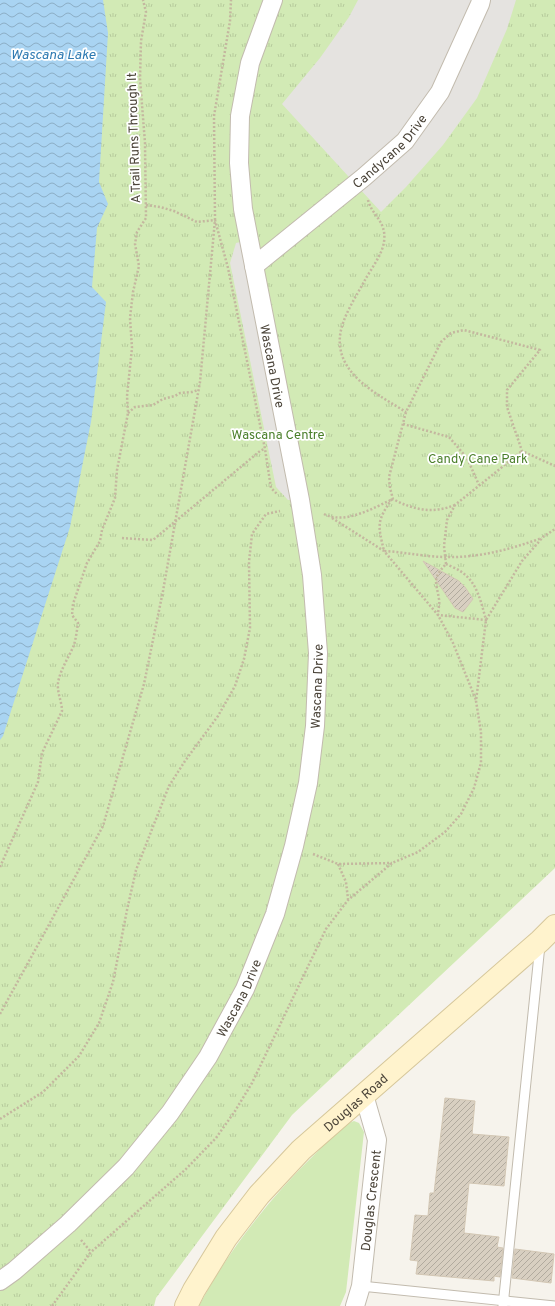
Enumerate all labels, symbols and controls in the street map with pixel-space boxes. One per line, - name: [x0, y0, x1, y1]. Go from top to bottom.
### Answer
- water label: Wascana Lake: [11, 47, 96, 64]
- street label: A Trail Runs Through It: [125, 72, 145, 204]
- street label: Candycane Drive: [350, 112, 431, 193]
- street label: Wascana Drive: [255, 323, 287, 410]
- park label: Wascana Centre: [232, 428, 324, 444]
- park label: Candy Cane Park: [428, 452, 528, 468]
- street label: Wascana Drive: [309, 643, 328, 729]
- street label: Wascana Drive: [214, 957, 266, 1041]
- street label: Douglas Road: [321, 1072, 392, 1136]
- street label: Douglas Crescent: [359, 1149, 386, 1252]

